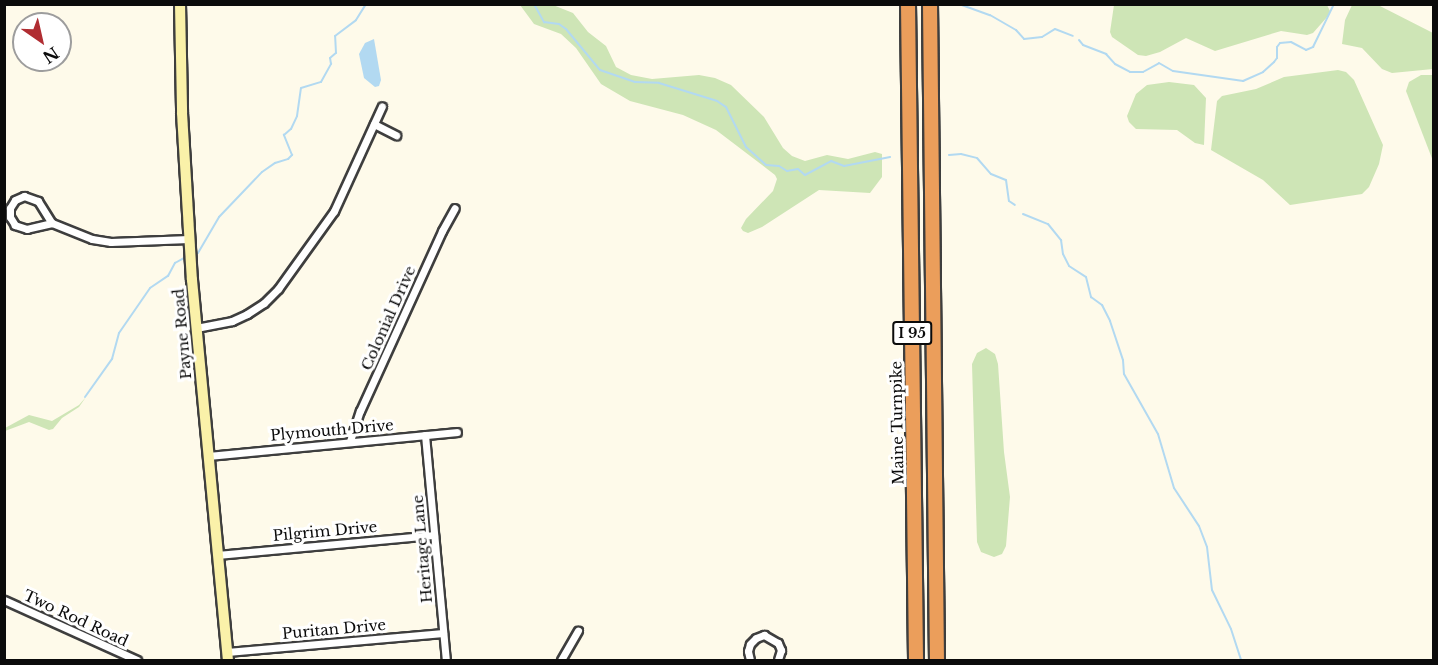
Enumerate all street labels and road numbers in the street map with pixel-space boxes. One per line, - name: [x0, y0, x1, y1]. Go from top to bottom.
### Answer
- street label: Colonial Drive: [357, 263, 419, 373]
- street label: Payne Road: [169, 288, 195, 380]
- road number: I 95: [891, 322, 933, 344]
- street label: Maine Turnpike: [887, 361, 907, 485]
- street label: Plymouth Drive: [270, 416, 394, 444]
- street label: Heritage Lane: [408, 494, 436, 604]
- street label: Pilgrim Drive: [272, 517, 378, 545]
- street label: Two Rod Road: [21, 586, 131, 650]
- street label: Puritan Drive: [281, 615, 387, 643]

